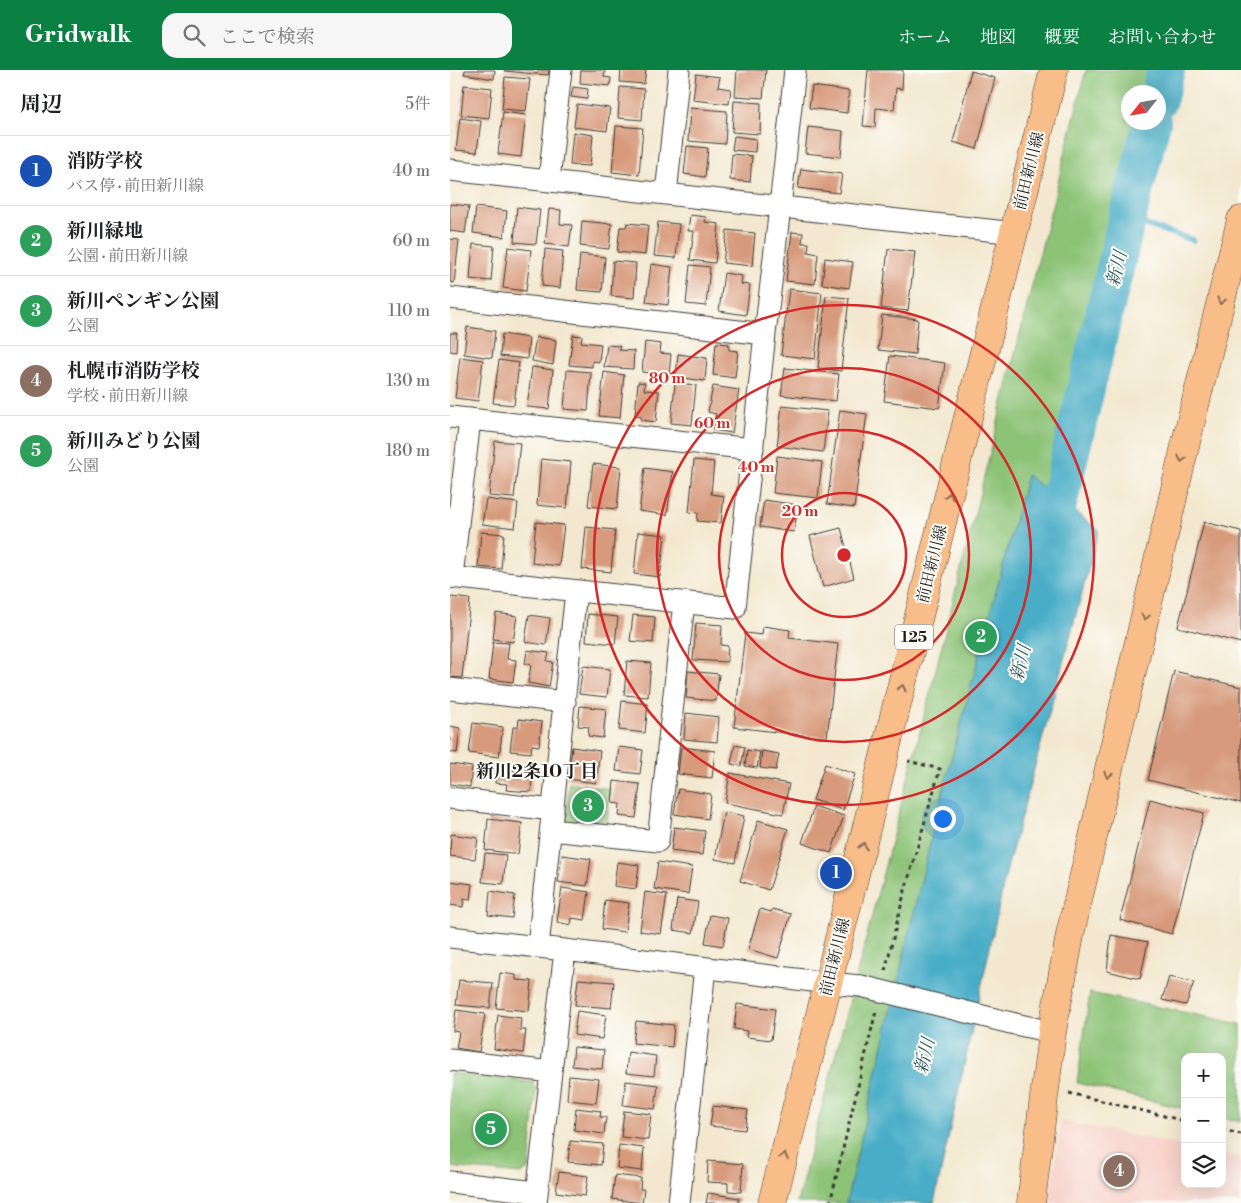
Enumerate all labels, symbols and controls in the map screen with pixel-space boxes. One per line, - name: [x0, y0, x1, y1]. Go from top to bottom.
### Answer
- search box: [162, 13, 512, 58]
- text: Gridwalk: [25, 20, 132, 50]
- icon: search: [180, 21, 208, 49]
- text: ここで検索: [220, 25, 315, 49]
- text: ホーム: [898, 26, 952, 49]
- text: 地図: [980, 26, 1016, 49]
- text: 概要: [1044, 26, 1080, 49]
- text: お問い合わせ: [1108, 26, 1216, 49]
- north arrow: [1121, 85, 1166, 130]
- text: 周辺: [20, 92, 62, 118]
- text: 5件: [405, 94, 430, 114]
- street label: 前田新川線: [1010, 130, 1048, 212]
- text: 消防学校: [67, 149, 143, 173]
- text: 1: [32, 161, 40, 181]
- text: 40 m: [393, 161, 430, 181]
- text: バス停 · 前田新川線: [67, 176, 204, 196]
- text: 新川緑地: [67, 219, 143, 243]
- text: 2: [31, 231, 41, 251]
- text: 60 m: [392, 231, 430, 251]
- text: 公園 · 前田新川線: [67, 246, 188, 266]
- water label: 新川: [1101, 247, 1133, 289]
- text: 新川ペンギン公園: [67, 289, 219, 313]
- one-way arrow: [1216, 297, 1227, 306]
- text: 3: [31, 301, 41, 321]
- text: 110 m: [388, 301, 430, 321]
- text: 公園: [67, 316, 99, 336]
- text: 札幌市消防学校: [67, 359, 200, 383]
- text: 80 m: [649, 369, 686, 388]
- text: 4: [31, 371, 41, 391]
- text: 130 m: [386, 371, 430, 391]
- text: 学校 · 前田新川線: [67, 386, 188, 406]
- text: 60 m: [694, 414, 731, 433]
- text: 新川みどり公園: [67, 429, 200, 453]
- text: 5: [31, 441, 41, 461]
- text: 180 m: [386, 441, 430, 461]
- one-way arrow: [1177, 455, 1188, 464]
- text: 公園: [67, 456, 99, 476]
- text: 40 m: [737, 458, 775, 477]
- one-way arrow: [943, 492, 954, 501]
- text: 20 m: [782, 502, 819, 521]
- street label: 前田新川線: [913, 523, 951, 605]
- centre of rings: [835, 546, 853, 564]
- one-way arrow: [1140, 613, 1151, 622]
- pin: 2: [965, 618, 997, 656]
- road number: 125: [895, 624, 933, 650]
- water label: 新川: [1005, 641, 1037, 683]
- one-way arrow: [896, 683, 907, 692]
- district label: 新川2条10丁目: [476, 760, 598, 783]
- one-way arrow: [1103, 771, 1113, 779]
- pin: 3: [572, 787, 604, 825]
- your location: [930, 806, 956, 832]
- one-way arrow: [857, 842, 867, 850]
- pin: 1: [820, 854, 852, 892]
- street label: 前田新川線: [816, 916, 854, 998]
- water label: 新川: [909, 1034, 941, 1076]
- map controls: [1181, 1053, 1226, 1188]
- button: +: [1181, 1053, 1226, 1098]
- button: −: [1181, 1098, 1226, 1143]
- pin: 5: [475, 1110, 507, 1148]
- button: layers: [1181, 1143, 1226, 1188]
- one-way arrow: [778, 1151, 789, 1160]
- pin: 4: [1103, 1152, 1135, 1190]

